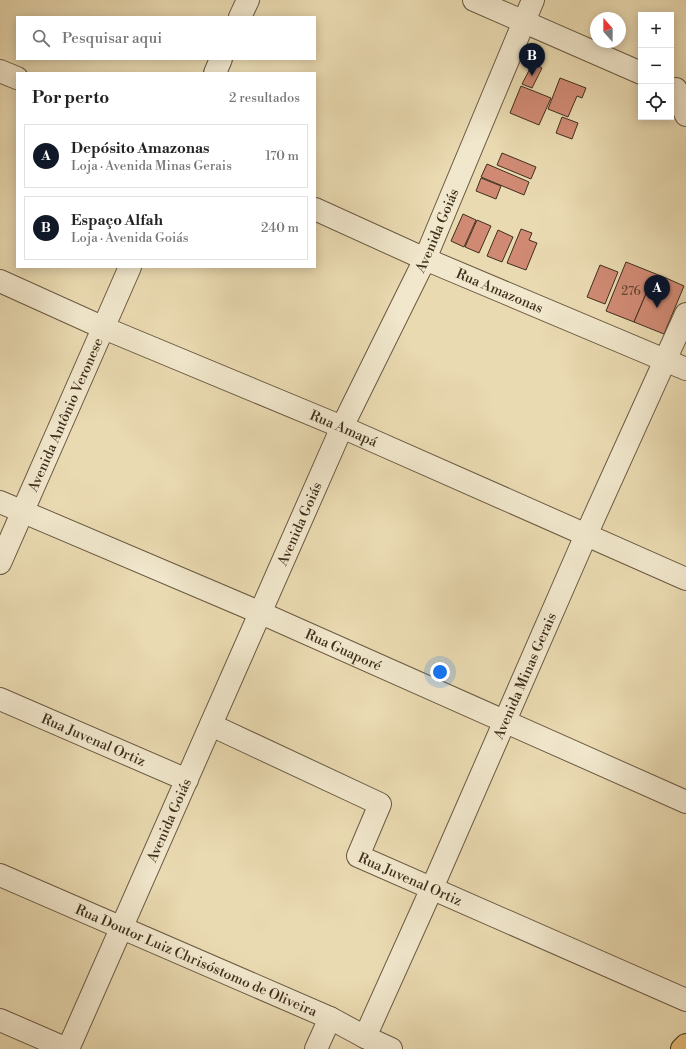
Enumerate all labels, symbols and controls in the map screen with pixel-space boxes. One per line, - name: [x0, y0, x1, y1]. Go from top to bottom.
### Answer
- north arrow: [590, 12, 626, 48]
- map controls: [638, 12, 674, 120]
- button: +: [638, 12, 674, 48]
- search box: [16, 16, 316, 60]
- icon: search: [30, 27, 52, 49]
- text: Pesquisar aqui: [62, 29, 162, 48]
- pin: B: [519, 43, 545, 76]
- button: −: [638, 48, 674, 84]
- button: locate: [638, 84, 674, 120]
- text: Por perto: [32, 87, 109, 109]
- text: 2 resultados: [229, 90, 300, 106]
- text: Depósito Amazonas: [71, 139, 210, 158]
- text: A: [41, 148, 51, 164]
- text: 170 m: [265, 148, 299, 164]
- text: Loja · Avenida Minas Gerais: [71, 158, 232, 174]
- street label: Avenida Goiás: [411, 186, 463, 277]
- text: Espaço Alfah: [71, 211, 163, 230]
- text: B: [41, 220, 51, 236]
- text: 240 m: [261, 220, 299, 236]
- text: Loja · Avenida Goiás: [71, 230, 189, 246]
- street label: Rua Amazonas: [453, 265, 546, 318]
- pin: A: [644, 275, 670, 308]
- house number: 276: [621, 284, 641, 299]
- street label: Avenida Antônio Veronese: [24, 335, 108, 496]
- street label: Rua Amapá: [307, 407, 381, 452]
- street label: Avenida Goiás: [274, 479, 327, 570]
- street label: Avenida Minas Gerais: [490, 610, 561, 743]
- street label: Rua Guaporé: [302, 626, 384, 676]
- your location: [430, 662, 450, 682]
- street label: Rua Juvenal Ortiz: [38, 710, 148, 771]
- street label: Avenida Goiás: [143, 776, 196, 866]
- street label: Rua Juvenal Ortiz: [355, 849, 465, 911]
- street label: Rua Doutor Luiz Chrisóstomo de Oliveira: [72, 901, 320, 1022]

